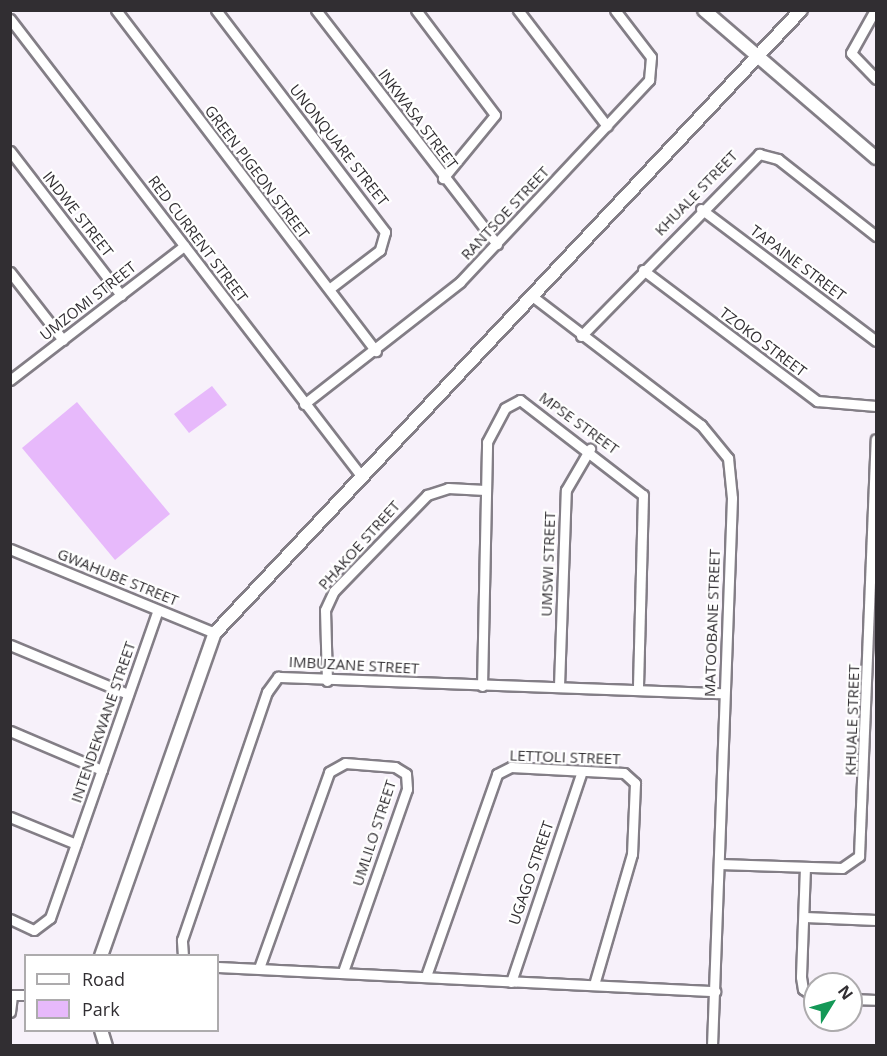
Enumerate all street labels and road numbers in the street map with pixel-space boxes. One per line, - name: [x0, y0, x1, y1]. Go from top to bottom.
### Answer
- street label: INKWASA STREET: [375, 66, 461, 172]
- street label: UNONQUARE STREET: [286, 81, 392, 209]
- street label: GREEN PIGEON STREET: [201, 102, 313, 242]
- street label: KHUALE STREET: [651, 147, 741, 239]
- street label: RANTSOE STREET: [457, 163, 553, 263]
- street label: INDWE STREET: [39, 168, 117, 260]
- street label: RED CURRENT STREET: [145, 172, 251, 306]
- street label: TAPAINE STREET: [747, 221, 849, 305]
- street label: UMZOMI STREET: [36, 258, 140, 344]
- street label: TZOKO STREET: [716, 304, 810, 380]
- street label: MPSE STREET: [536, 388, 622, 458]
- street label: PHAKOE STREET: [314, 497, 404, 593]
- street label: UMSWI STREET: [537, 511, 559, 617]
- street label: GWAHUBE STREET: [55, 545, 181, 609]
- street label: MATOOBANE STREET: [700, 549, 724, 697]
- street label: INTENDEKWANE STREET: [67, 639, 139, 805]
- street label: IMBUZANE STREET: [288, 653, 420, 677]
- street label: KHUALE STREET: [841, 664, 863, 776]
- street label: LETTOLI STREET: [509, 746, 621, 768]
- street label: UMLILO STREET: [348, 778, 400, 888]
- street label: UGAGO STREET: [505, 819, 557, 927]

